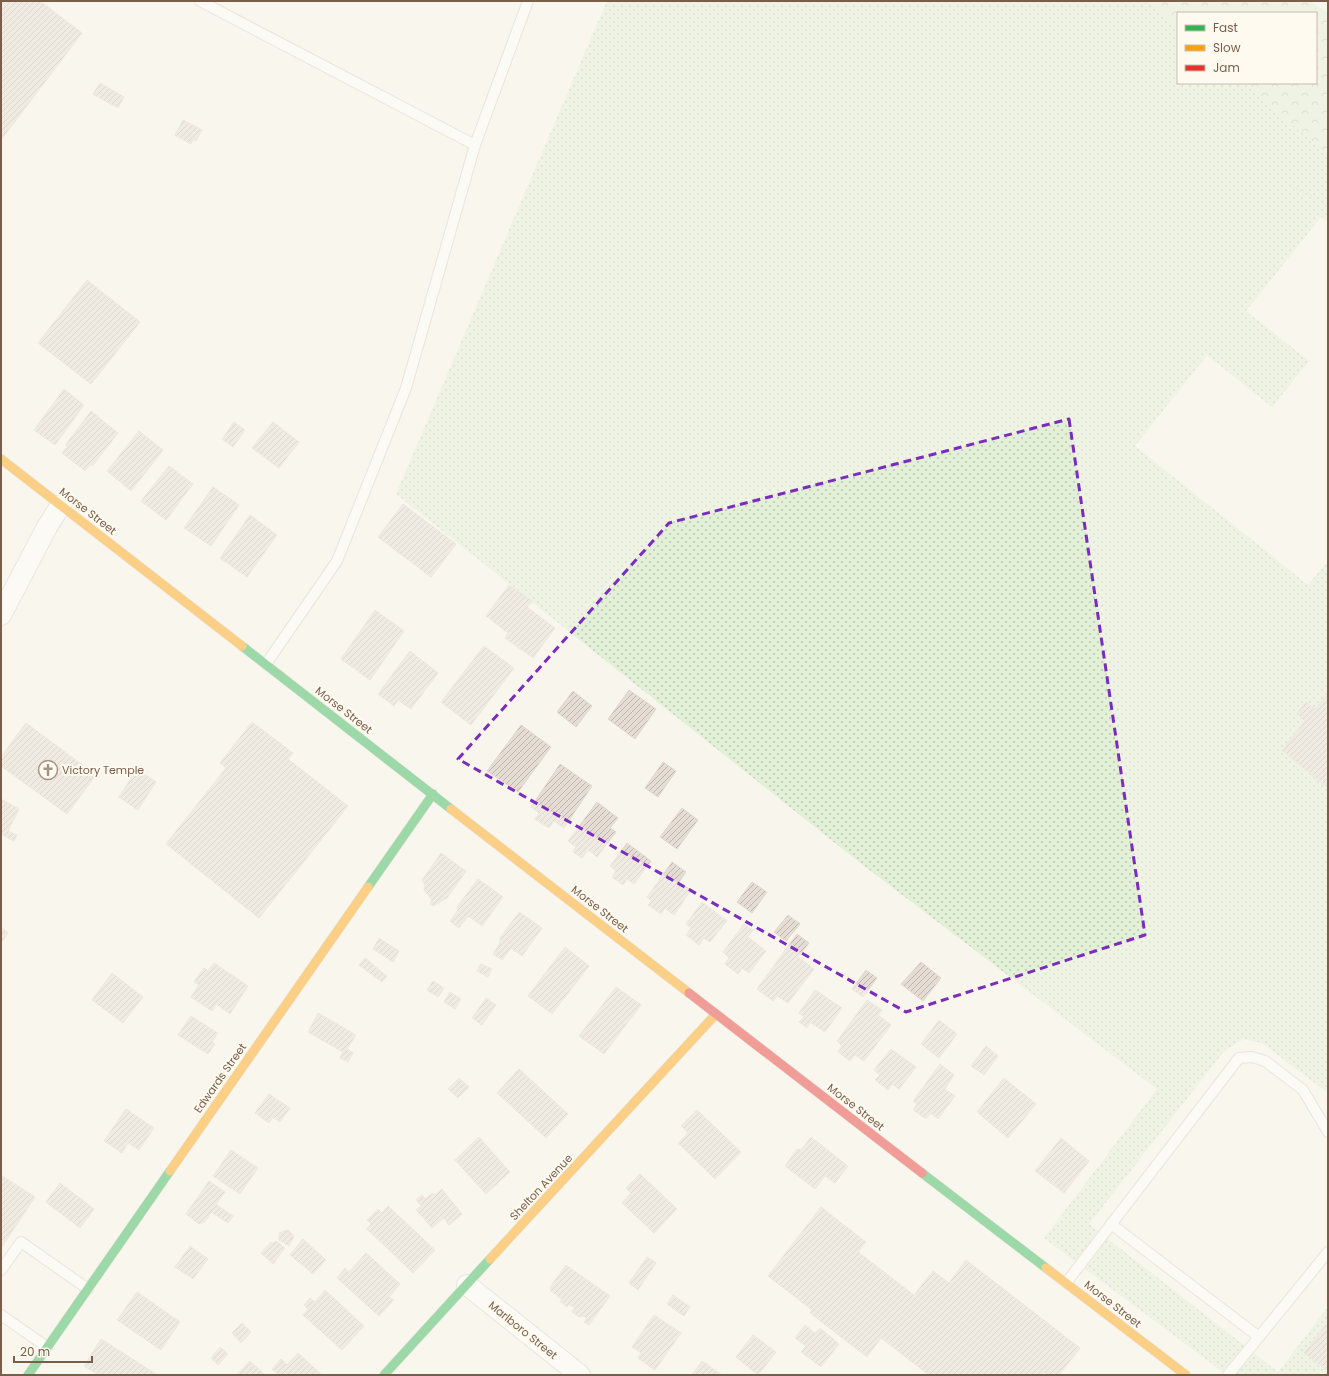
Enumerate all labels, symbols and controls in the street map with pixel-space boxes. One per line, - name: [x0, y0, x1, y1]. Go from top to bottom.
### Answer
- legend: [1177, 12, 1317, 84]
- text: Fast: [1213, 19, 1238, 36]
- text: Slow: [1213, 39, 1241, 56]
- text: Jam: [1213, 59, 1240, 76]
- street label: Morse Street: [56, 484, 120, 538]
- street label: Morse Street: [312, 683, 376, 737]
- church icon: Victory Temple: [37, 759, 59, 781]
- place label: Victory Temple: [62, 762, 144, 778]
- street label: Morse Street: [568, 882, 632, 936]
- street label: Edwards Street: [190, 1040, 250, 1116]
- street label: Morse Street: [824, 1080, 888, 1134]
- street label: Shelton Avenue: [506, 1150, 576, 1224]
- street label: Morse Street: [1081, 1277, 1145, 1331]
- street label: Marlboro Street: [485, 1297, 561, 1363]
- scale bar: [14, 1338, 92, 1364]
- text: 20 m: [20, 1343, 50, 1360]

